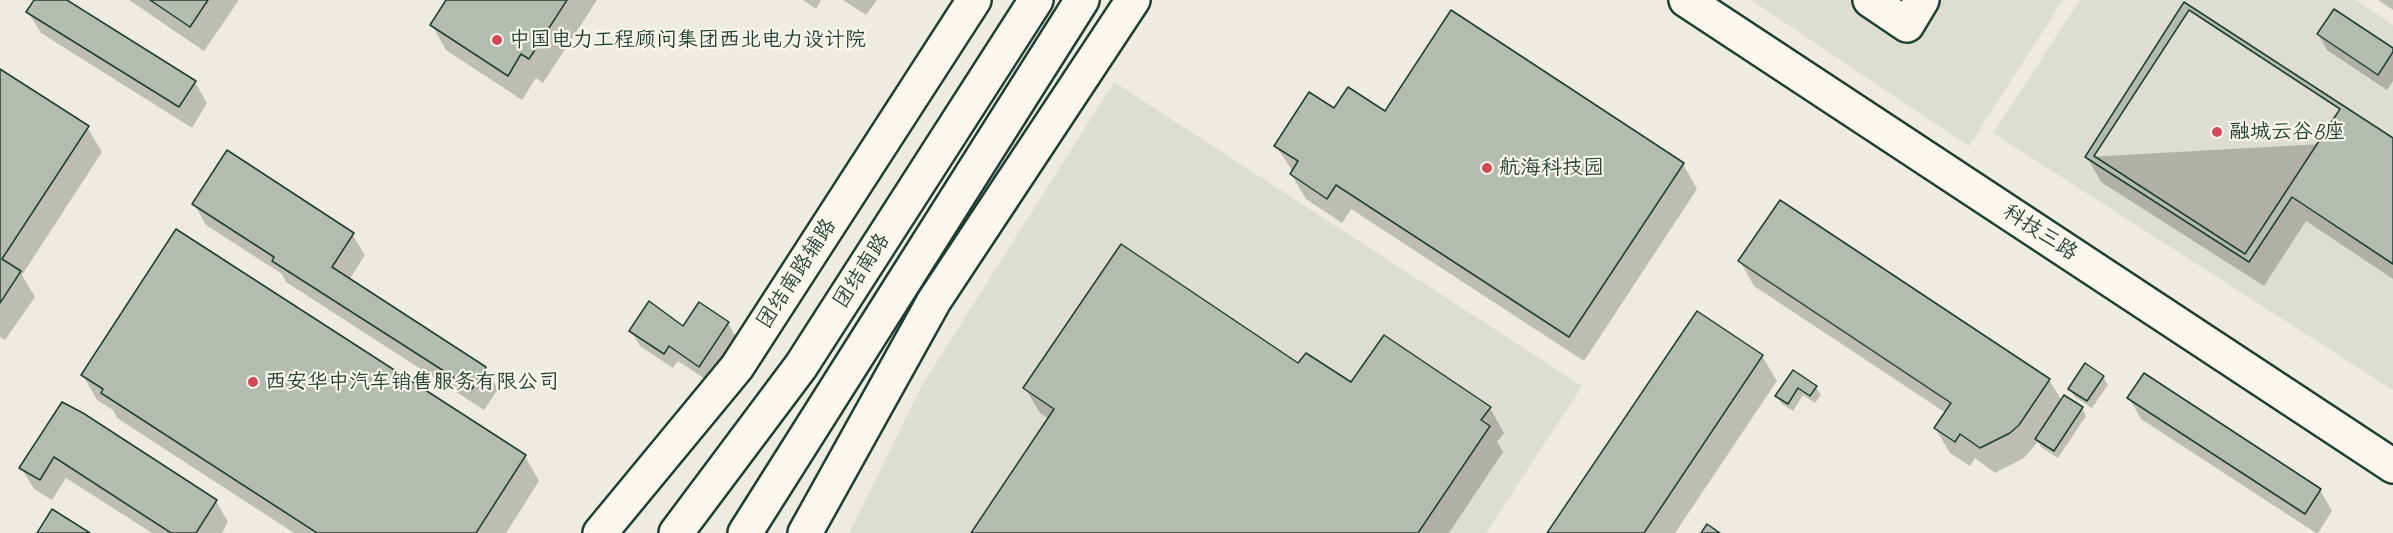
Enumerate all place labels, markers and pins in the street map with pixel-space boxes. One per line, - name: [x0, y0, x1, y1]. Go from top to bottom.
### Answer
- place label: 中国电力工程顾问集团西北电力设计院: [509, 27, 866, 53]
- marker: 中国电力工程顾问集团西北电力设计院: [490, 33, 504, 47]
- place label: 融城云谷B座: [2229, 119, 2345, 145]
- marker: 融城云谷B座: [2210, 125, 2224, 139]
- place label: 航海科技园: [1499, 155, 1604, 181]
- marker: 航海科技园: [1480, 161, 1494, 175]
- place label: 西安华中汽车销售服务有限公司: [265, 369, 559, 395]
- marker: 西安华中汽车销售服务有限公司: [246, 375, 260, 389]

